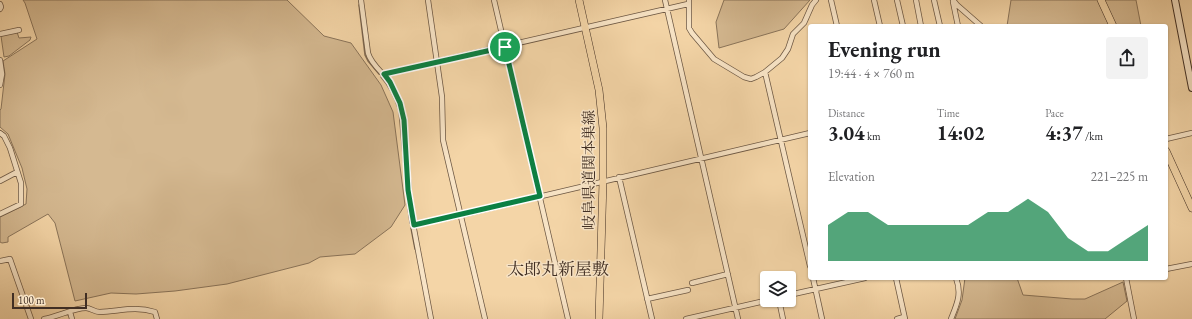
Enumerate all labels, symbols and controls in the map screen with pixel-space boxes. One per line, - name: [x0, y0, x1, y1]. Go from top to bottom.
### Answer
- pin: [488, 30, 522, 64]
- text: Evening run: [828, 35, 941, 64]
- icon: arrive: [494, 36, 516, 58]
- button: share: [1106, 37, 1148, 79]
- text: 19:44 · 4 × 760 m: [828, 65, 915, 82]
- text: Distance: [828, 106, 865, 120]
- text: Time: [937, 106, 960, 120]
- text: Pace: [1045, 106, 1064, 120]
- street label: 岐阜県道関本巣線: [579, 110, 598, 230]
- text: 3.04: [828, 120, 865, 146]
- text: 14:02: [937, 120, 985, 146]
- text: 4:37: [1045, 120, 1083, 146]
- text: km: [865, 129, 881, 143]
- text: /km: [1083, 129, 1103, 143]
- text: Elevation: [828, 168, 875, 185]
- text: 221–225 m: [1091, 168, 1148, 185]
- district label: 太郎丸新屋敷: [507, 258, 609, 280]
- map controls: [760, 271, 796, 307]
- button: layers: [760, 271, 796, 307]
- scale bar: [12, 291, 87, 310]
- text: 100 m: [18, 293, 45, 307]

